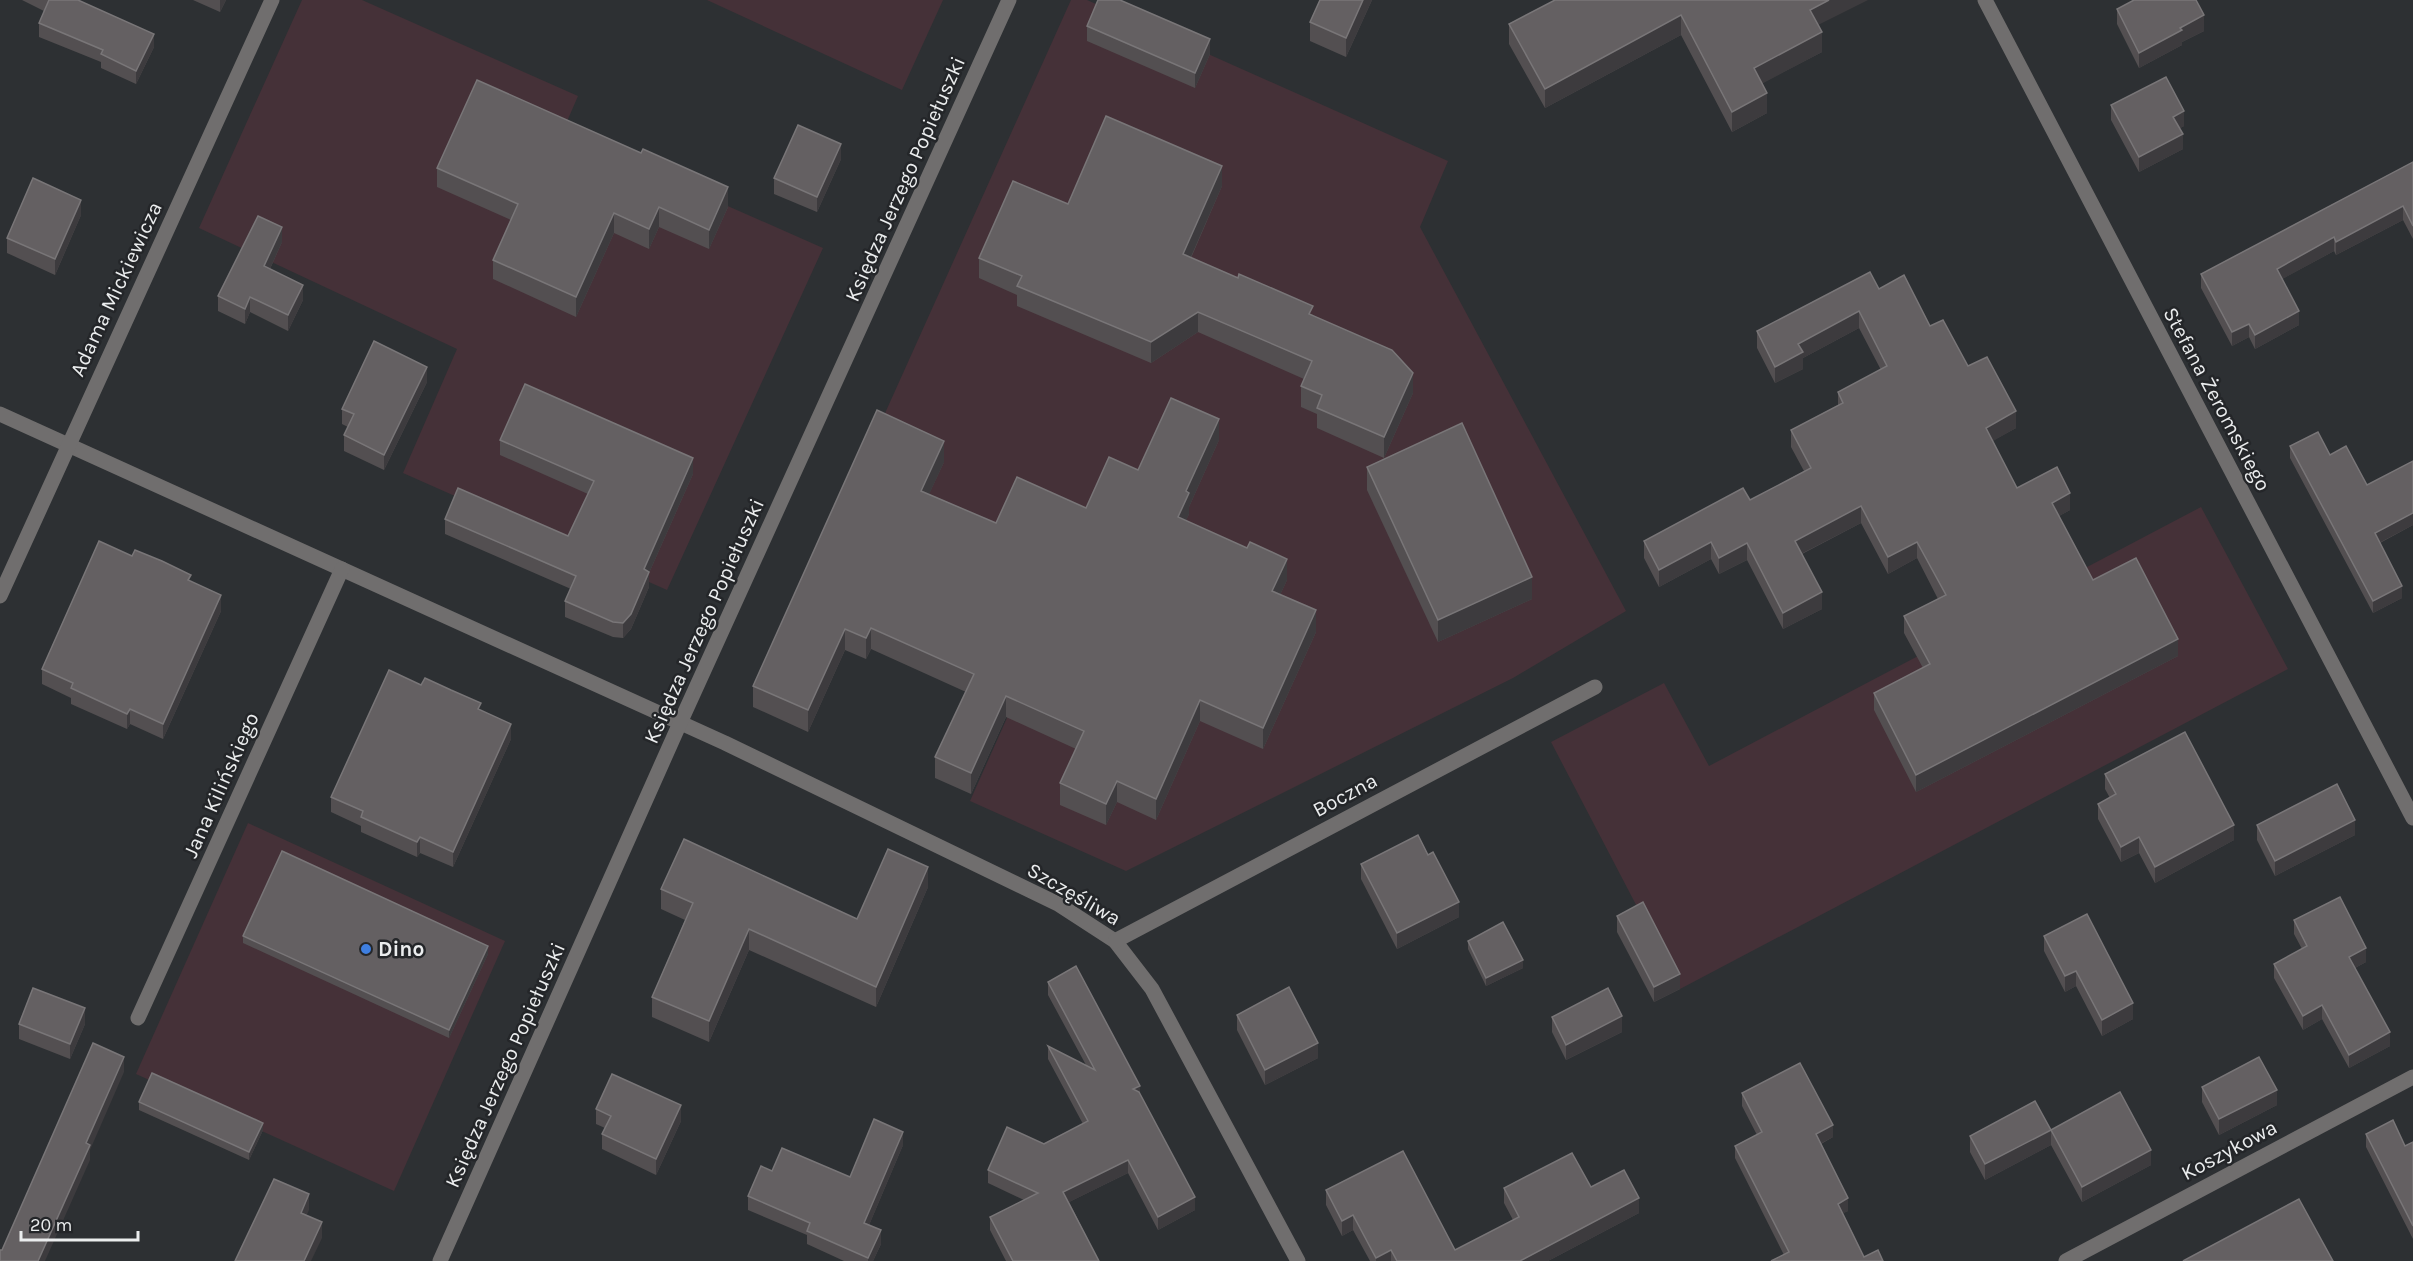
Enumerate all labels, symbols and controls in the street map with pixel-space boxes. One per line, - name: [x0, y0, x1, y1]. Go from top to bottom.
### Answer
- street label: Księdza Jerzego Popiełuszki: [840, 53, 970, 305]
- street label: Adama Mickiewicza: [65, 198, 167, 380]
- street label: Stefana Żeromskiego: [2158, 303, 2276, 495]
- street label: Księdza Jerzego Popiełuszki: [639, 495, 769, 747]
- street label: Jana Kilińskiego: [178, 709, 264, 861]
- street label: Boczna: [1309, 768, 1381, 822]
- street label: Szczęśliwa: [1023, 858, 1125, 930]
- place label: Dino: [378, 937, 424, 961]
- street label: Księdza Jerzego Popiełuszki: [440, 939, 570, 1191]
- marker: Dino: [359, 942, 373, 956]
- street label: Koszykowa: [2177, 1115, 2281, 1185]
- scale bar: [21, 1204, 138, 1242]
- text: 20 m: [30, 1214, 72, 1236]

